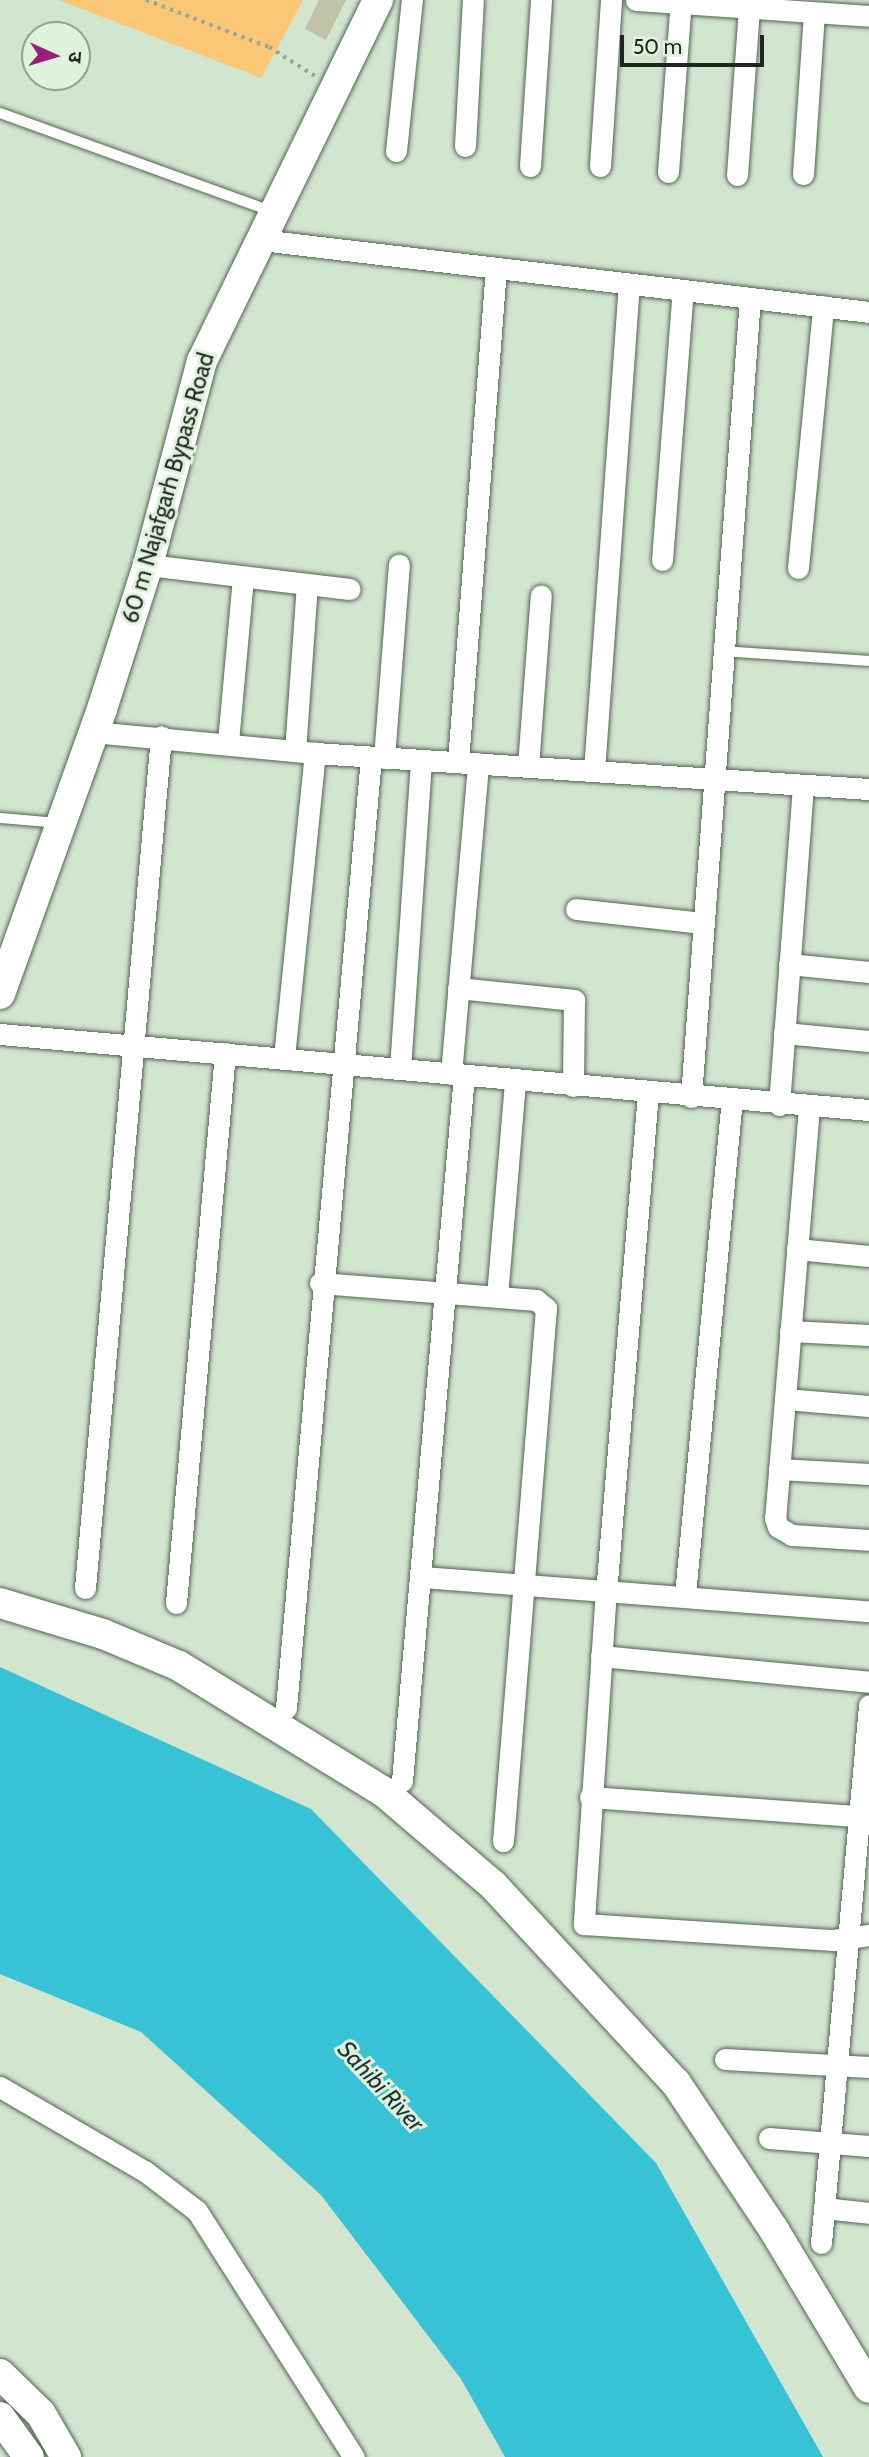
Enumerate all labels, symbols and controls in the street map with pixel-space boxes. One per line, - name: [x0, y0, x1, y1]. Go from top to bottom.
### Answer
- north arrow: [21, 21, 91, 91]
- scale bar: [624, 21, 768, 65]
- text: 50 m: [633, 34, 682, 59]
- text: उ: [64, 51, 87, 64]
- street label: 60 m Najafgarh Bypass Road: [116, 350, 220, 626]
- water label: Sahibi River: [332, 2035, 430, 2137]

